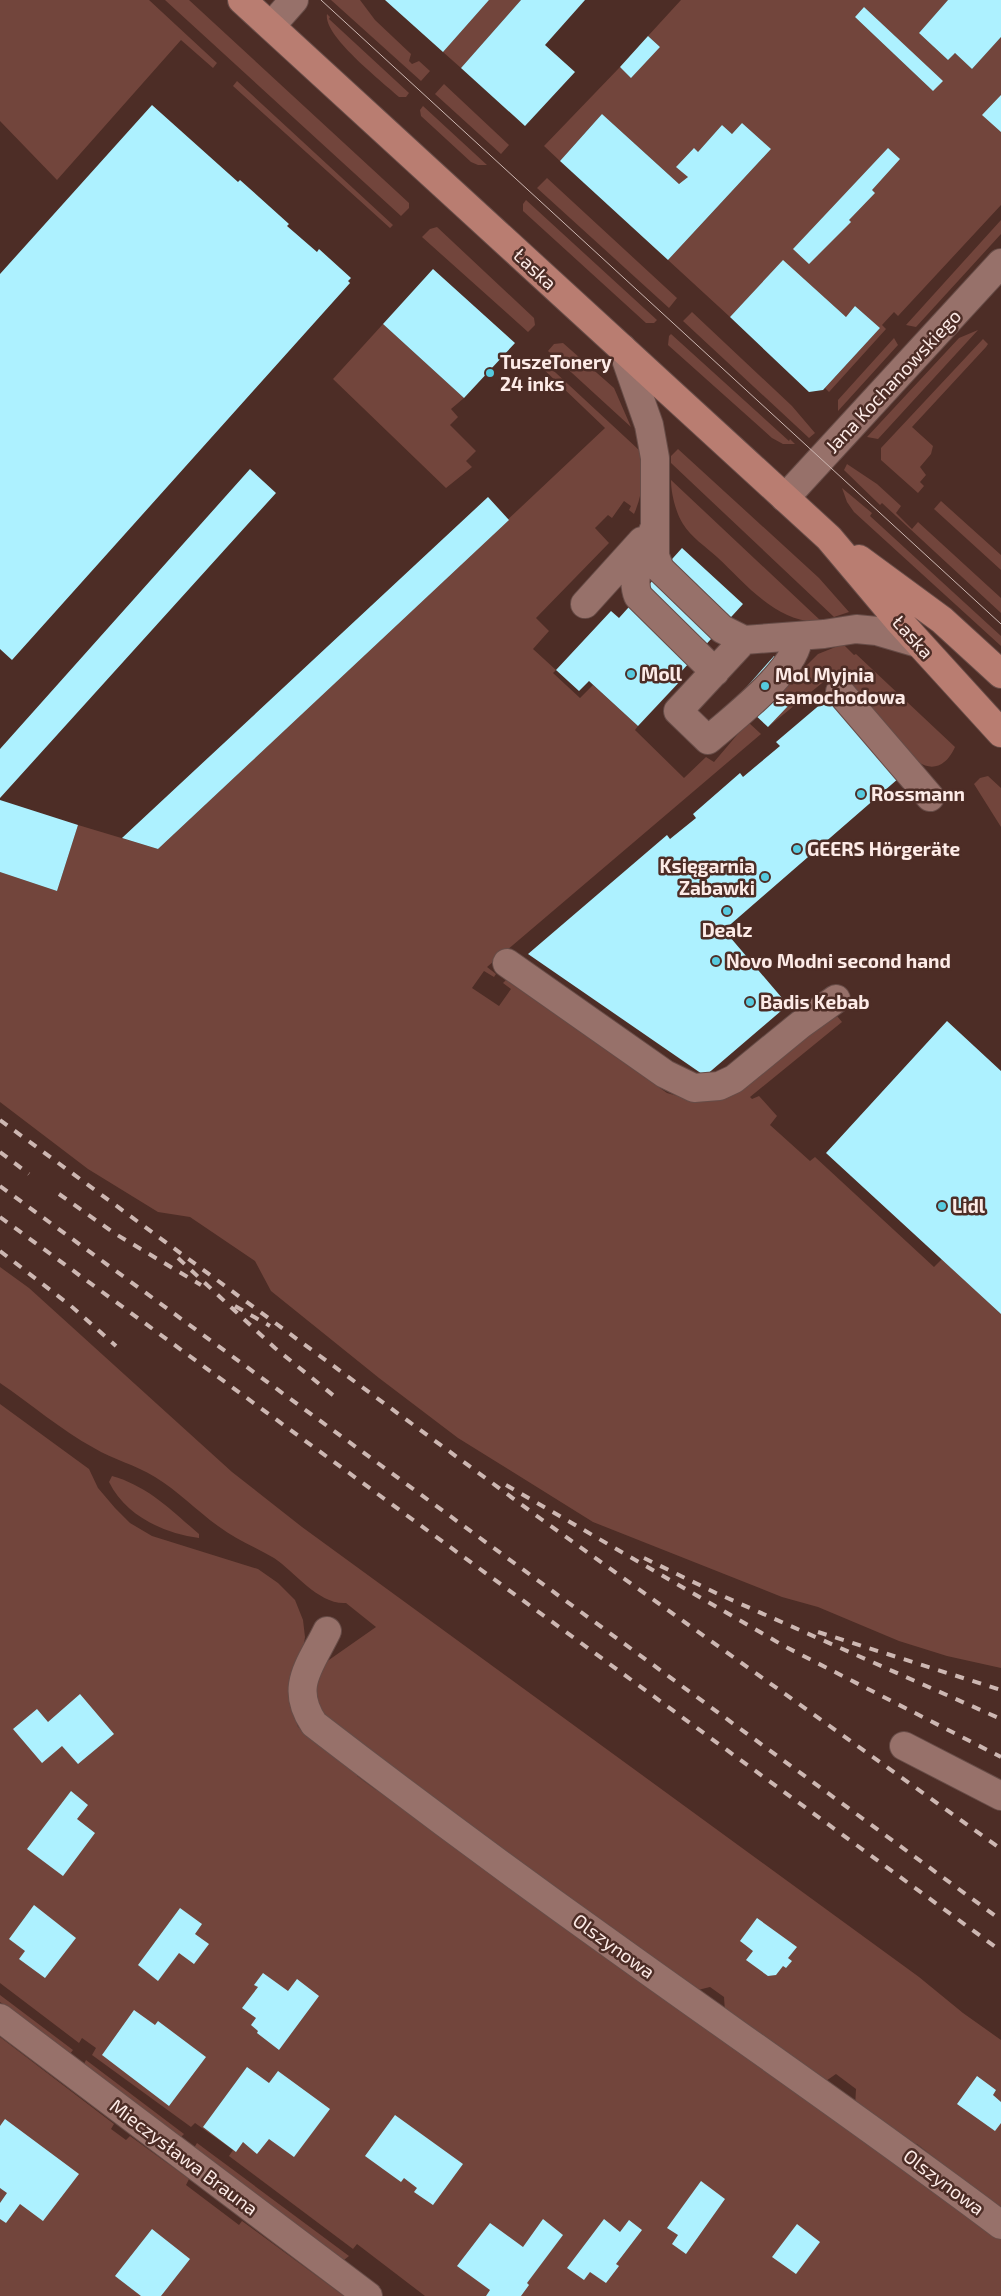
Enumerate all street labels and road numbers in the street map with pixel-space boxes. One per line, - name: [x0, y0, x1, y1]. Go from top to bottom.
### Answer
- street label: Łaska: [509, 243, 561, 294]
- street label: Jana Kochanowskiego: [820, 304, 965, 457]
- street label: Łaska: [888, 610, 939, 663]
- street label: Olszynowa: [569, 1908, 660, 1983]
- street label: Mieczysława Brauna: [106, 2093, 263, 2220]
- street label: Olszynowa: [899, 2144, 989, 2220]

